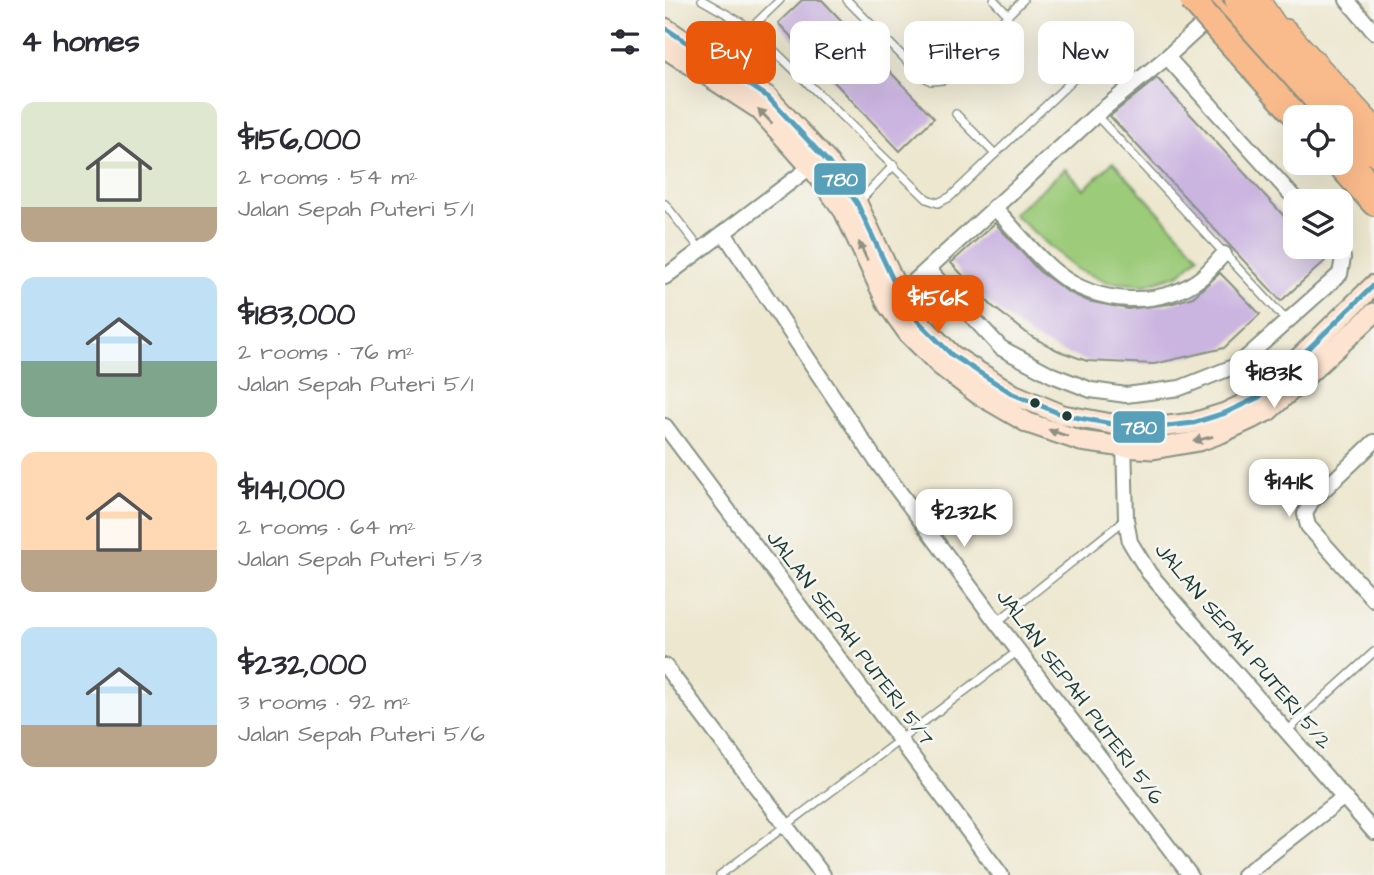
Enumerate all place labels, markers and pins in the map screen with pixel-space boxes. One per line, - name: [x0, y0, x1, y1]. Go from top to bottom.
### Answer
- pin: $156K: [889, 276, 987, 335]
- pin: $183K: [1225, 350, 1323, 410]
- unlabelled marker: [1028, 396, 1042, 410]
- unlabelled marker: [1060, 409, 1074, 423]
- pin: $141K: [1240, 460, 1338, 519]
- pin: $232K: [915, 490, 1013, 549]

